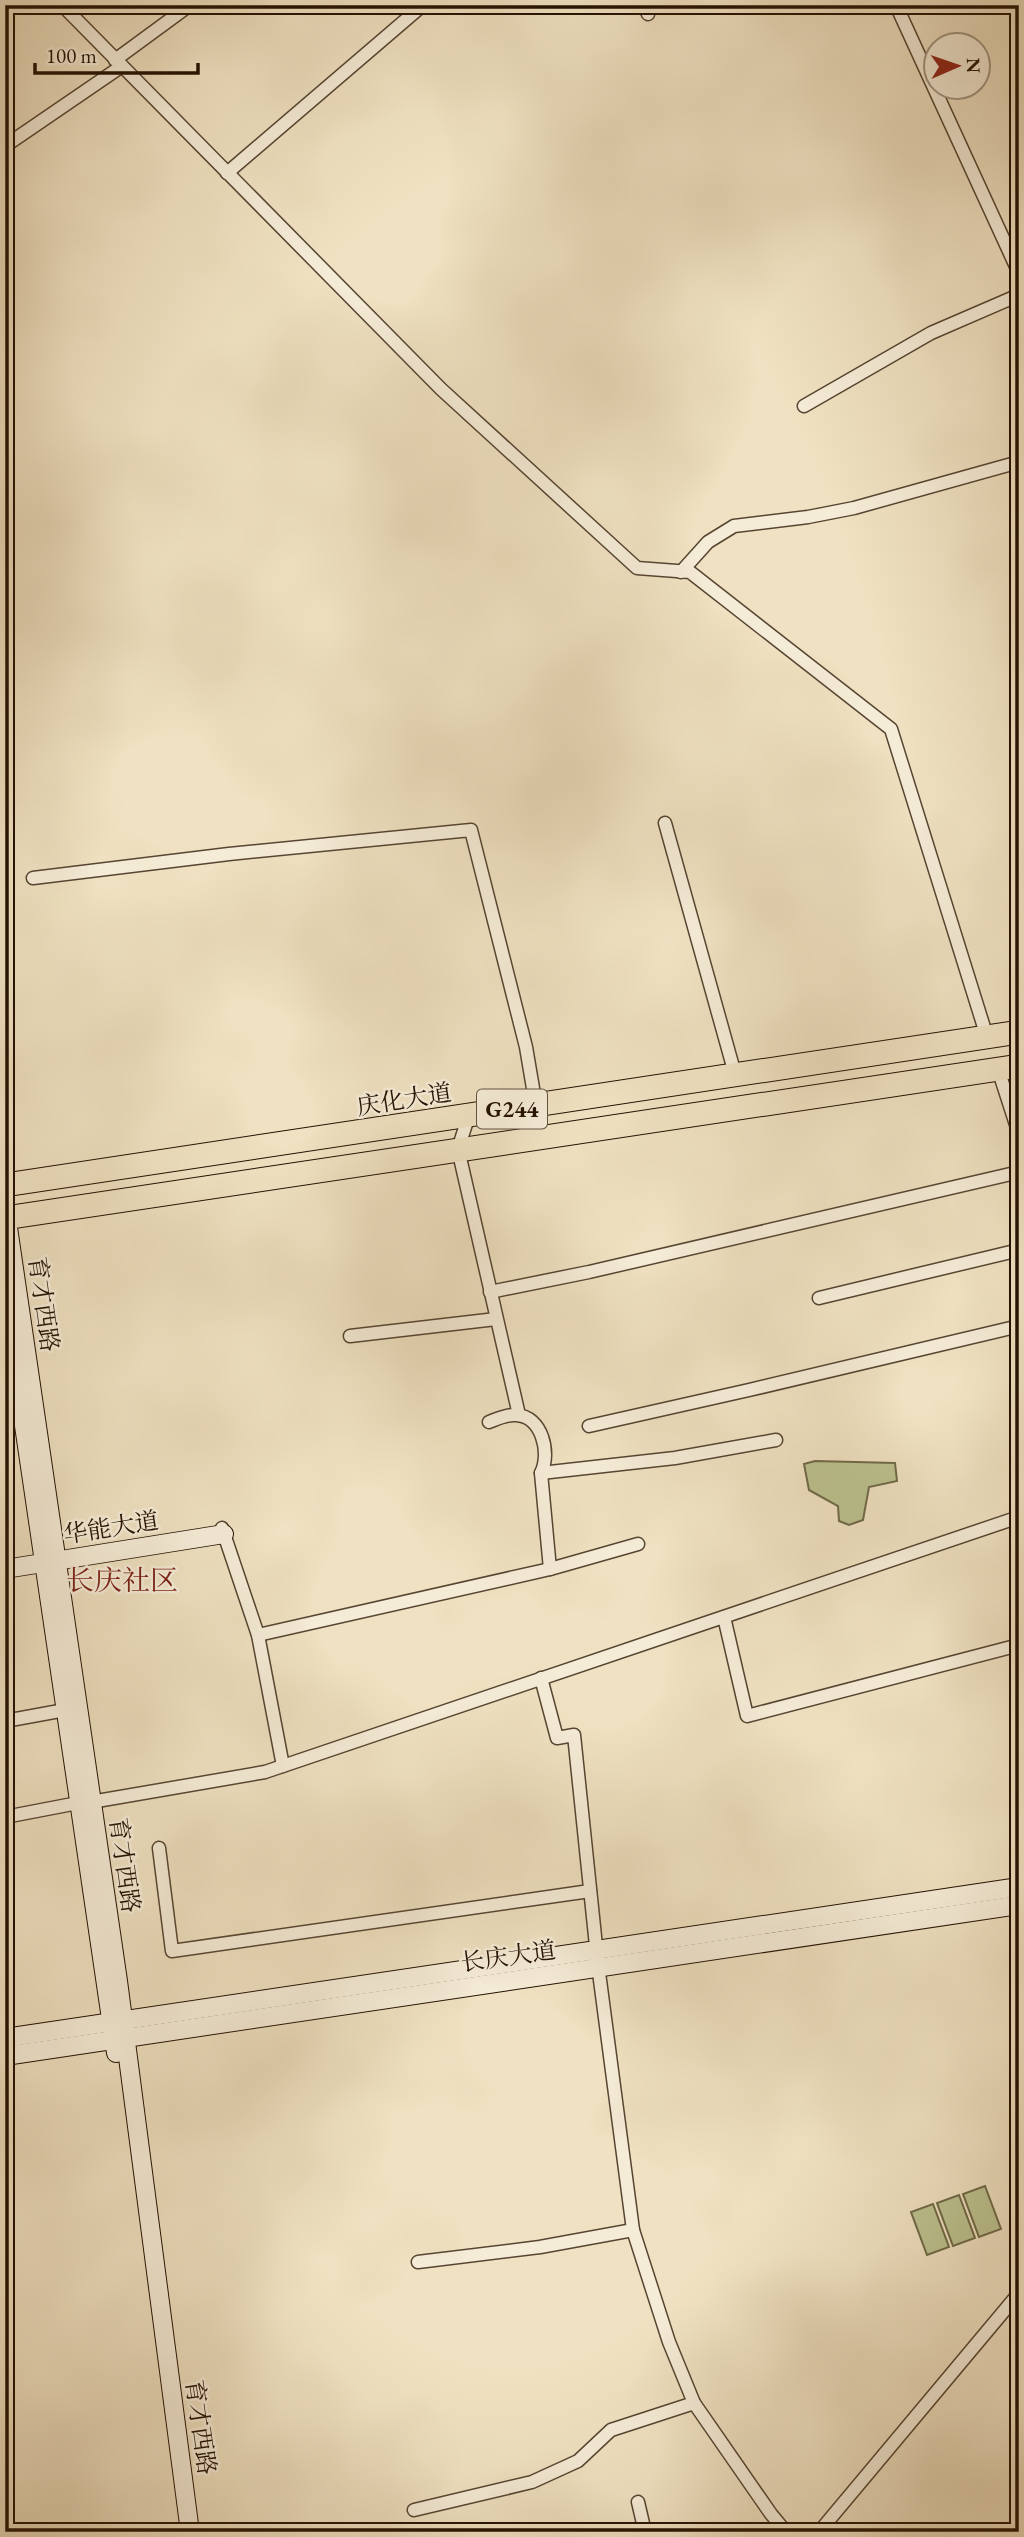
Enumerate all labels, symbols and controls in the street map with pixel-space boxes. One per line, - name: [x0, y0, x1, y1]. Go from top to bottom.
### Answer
- scale bar: [35, 32, 198, 76]
- north arrow: [922, 32, 992, 102]
- text: 100 m: [46, 42, 97, 69]
- text: N: [961, 57, 986, 74]
- street label: 庆化大道: [354, 1076, 454, 1122]
- road number: G244: [477, 1090, 547, 1128]
- street label: 育才西路: [22, 1254, 66, 1354]
- street label: 华能大道: [61, 1504, 161, 1550]
- district label: 长庆社区: [66, 1562, 178, 1598]
- street label: 育才西路: [103, 1815, 147, 1915]
- street label: 长庆大道: [458, 1934, 558, 1978]
- street label: 育才西路: [179, 2377, 223, 2477]

